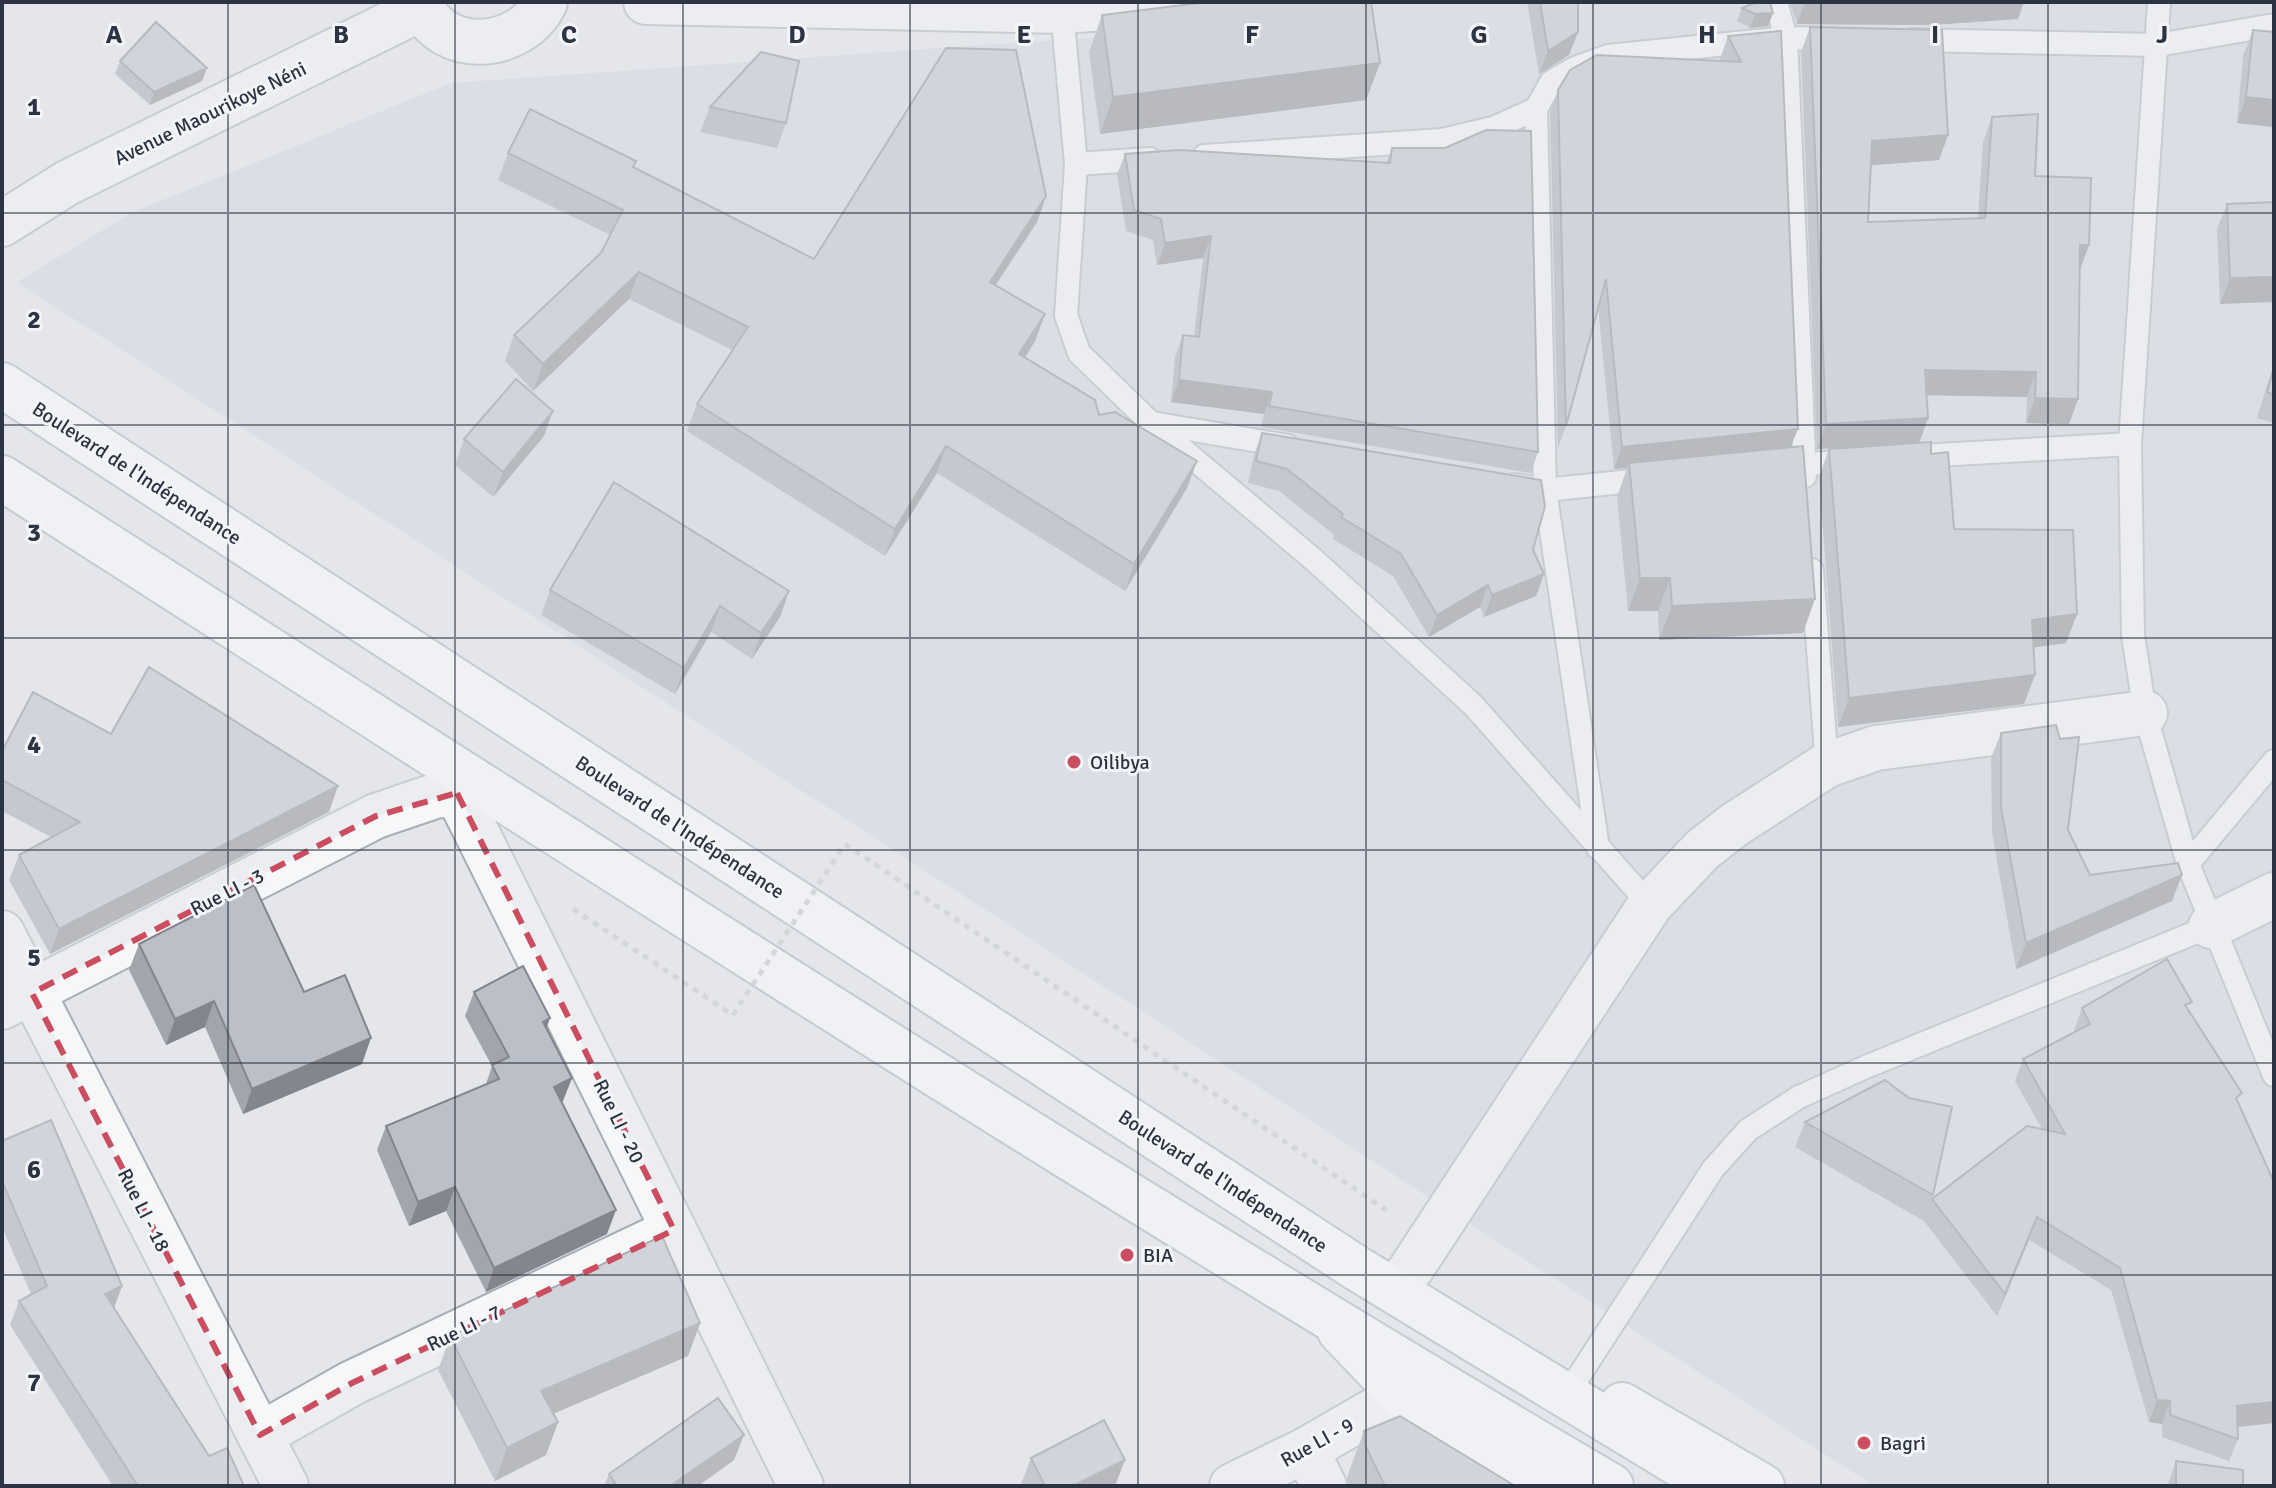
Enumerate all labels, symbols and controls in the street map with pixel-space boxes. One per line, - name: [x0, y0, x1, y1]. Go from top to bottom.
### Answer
- text: A: [106, 19, 123, 51]
- text: B: [333, 19, 349, 51]
- text: C: [561, 19, 577, 51]
- text: D: [788, 19, 806, 51]
- text: E: [1017, 19, 1031, 51]
- text: F: [1245, 19, 1259, 51]
- text: G: [1470, 19, 1488, 51]
- text: H: [1698, 19, 1716, 51]
- text: I: [1931, 19, 1939, 51]
- text: J: [2156, 19, 2168, 51]
- street label: Avenue Maourikoye Néni: [110, 56, 310, 171]
- text: 1: [27, 91, 41, 123]
- text: 2: [27, 304, 41, 336]
- street label: Boulevard de l'Indépendance: [27, 396, 246, 550]
- text: 3: [27, 517, 41, 549]
- text: 4: [27, 729, 41, 761]
- street label: Boulevard de l'Indépendance: [570, 750, 789, 904]
- place label: Oilibya: [1090, 750, 1150, 775]
- marker: Oilibya: [1065, 753, 1083, 771]
- street label: Rue LI - 3: [186, 863, 268, 922]
- text: 5: [27, 942, 41, 974]
- street label: Rue LI - 20: [588, 1075, 650, 1167]
- street label: Boulevard de l'Indépendance: [1113, 1104, 1332, 1258]
- text: 6: [27, 1154, 41, 1186]
- street label: Rue LI - 18: [112, 1164, 175, 1256]
- place label: BIA: [1143, 1243, 1173, 1268]
- marker: BIA: [1118, 1246, 1136, 1264]
- street label: Rue LI - 7: [423, 1300, 505, 1357]
- text: 7: [27, 1367, 41, 1399]
- street label: Rue LI - 9: [1276, 1412, 1358, 1473]
- place label: Bagri: [1880, 1431, 1926, 1456]
- marker: Bagri: [1855, 1434, 1873, 1452]

